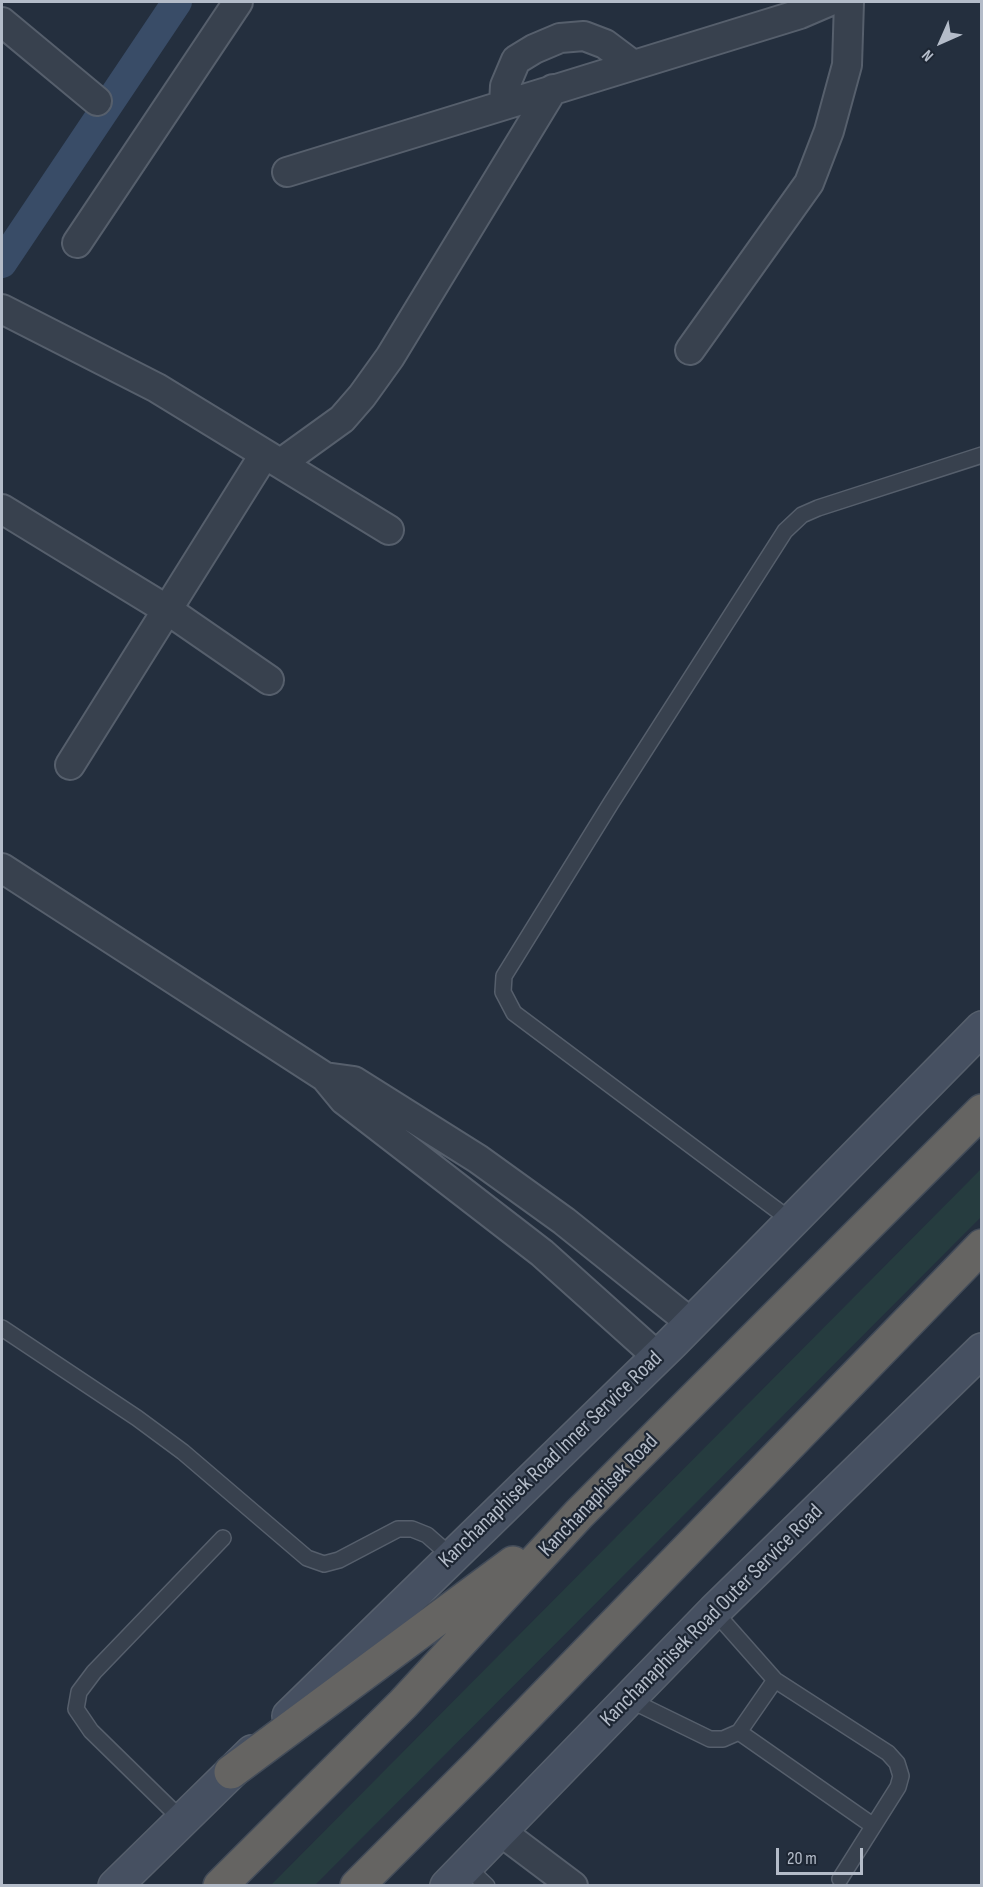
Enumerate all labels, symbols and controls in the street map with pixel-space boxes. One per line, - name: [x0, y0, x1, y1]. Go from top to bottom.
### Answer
- north arrow: [911, 12, 971, 72]
- text: N: [918, 45, 938, 65]
- street label: Kanchanaphisek Road Inner Service Road: [434, 1346, 668, 1574]
- street label: Kanchanaphisek Road: [534, 1429, 664, 1563]
- street label: Kanchanaphisek Road Outer Service Road: [595, 1499, 829, 1733]
- scale bar: [779, 1836, 866, 1874]
- text: 20 m: [787, 1848, 817, 1869]

